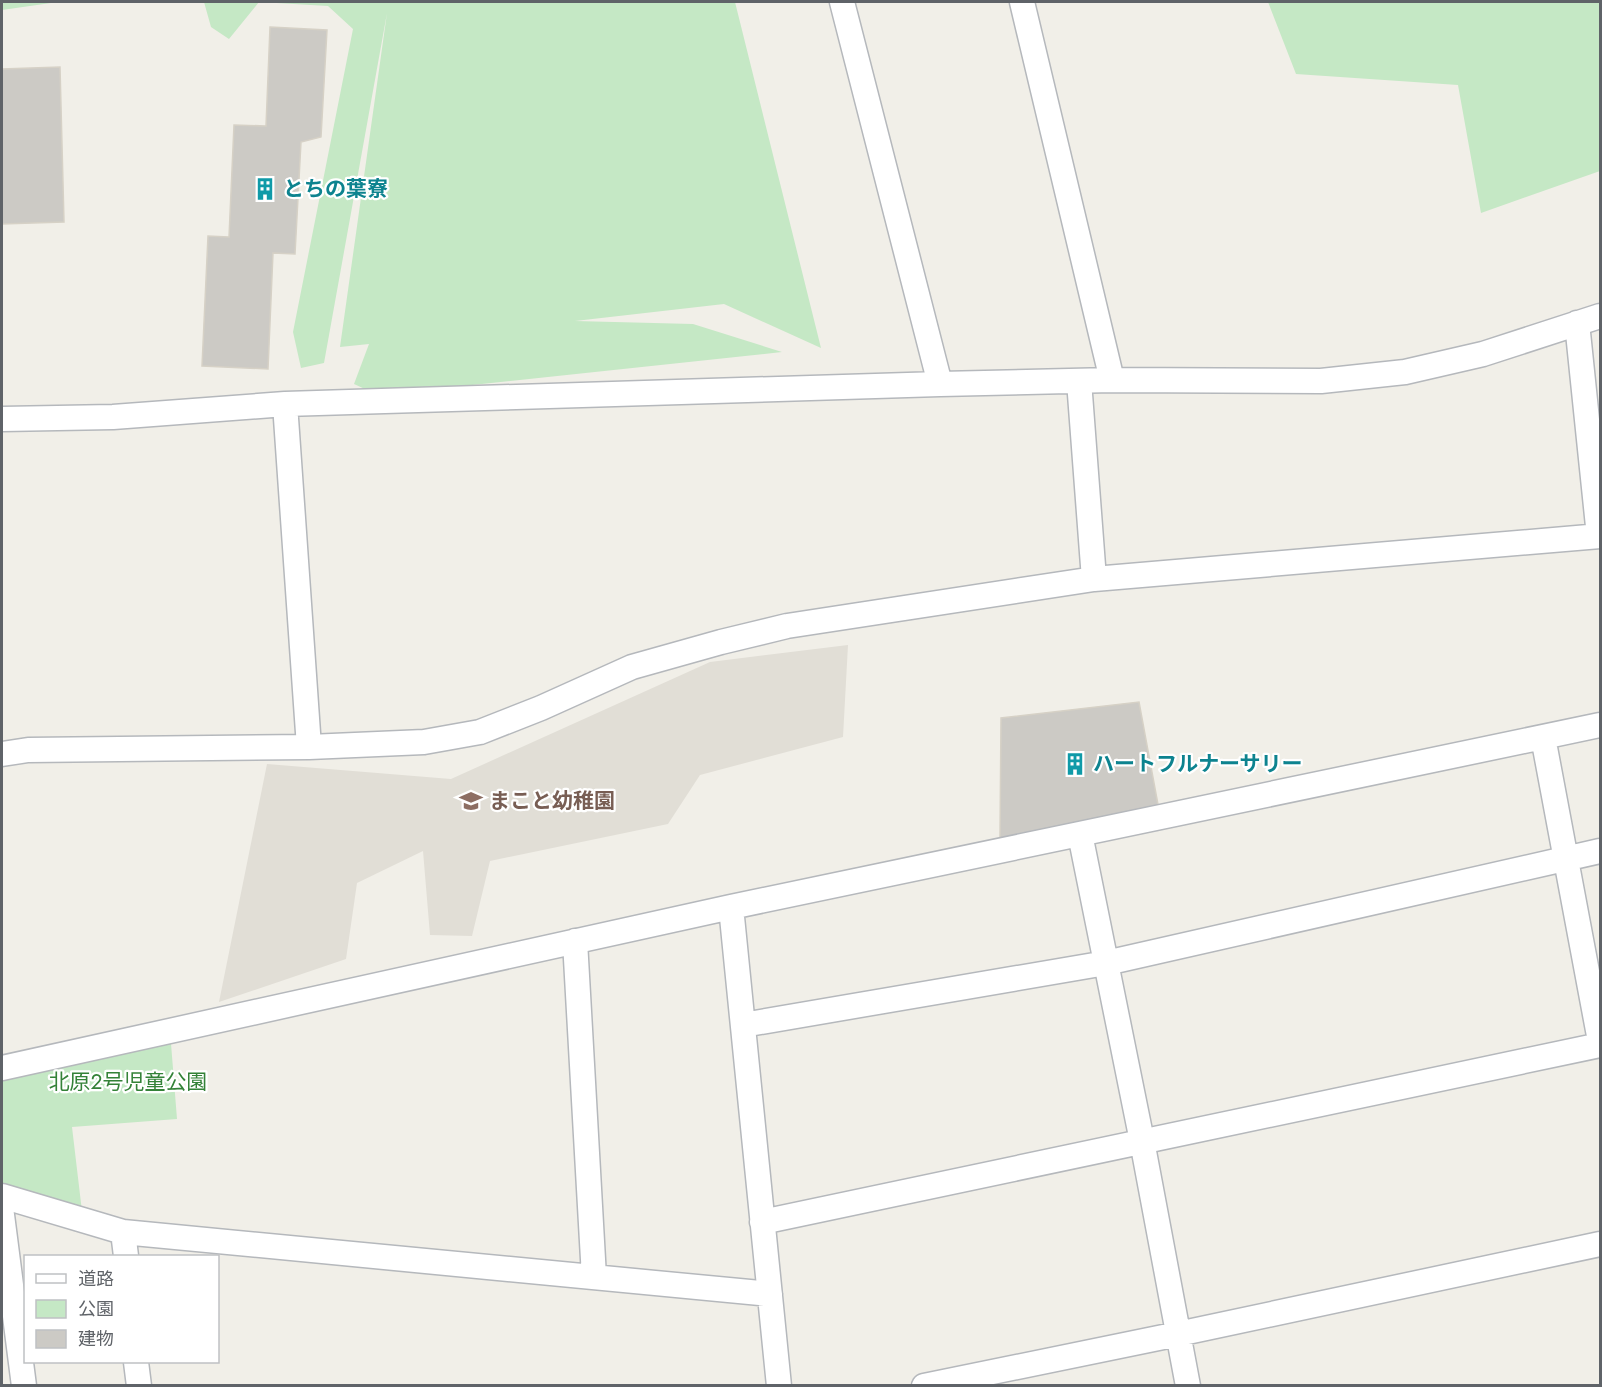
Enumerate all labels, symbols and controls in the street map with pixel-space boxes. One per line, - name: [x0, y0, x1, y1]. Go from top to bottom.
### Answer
- place label: とちの葉寮: [283, 174, 388, 204]
- building icon: とちの葉寮: [252, 176, 278, 202]
- place label: ハートフルナーサリー: [1093, 749, 1303, 779]
- building icon: ハートフルナーサリー: [1062, 751, 1088, 777]
- place label: まこと幼稚園: [489, 786, 615, 816]
- school or university icon: まこと幼稚園: [458, 788, 484, 814]
- park label: 北原2号児童公園: [49, 1067, 207, 1097]
- legend: [24, 1255, 219, 1363]
- text: 道路: [78, 1266, 114, 1292]
- text: 公園: [78, 1296, 114, 1322]
- text: 建物: [78, 1326, 114, 1352]

